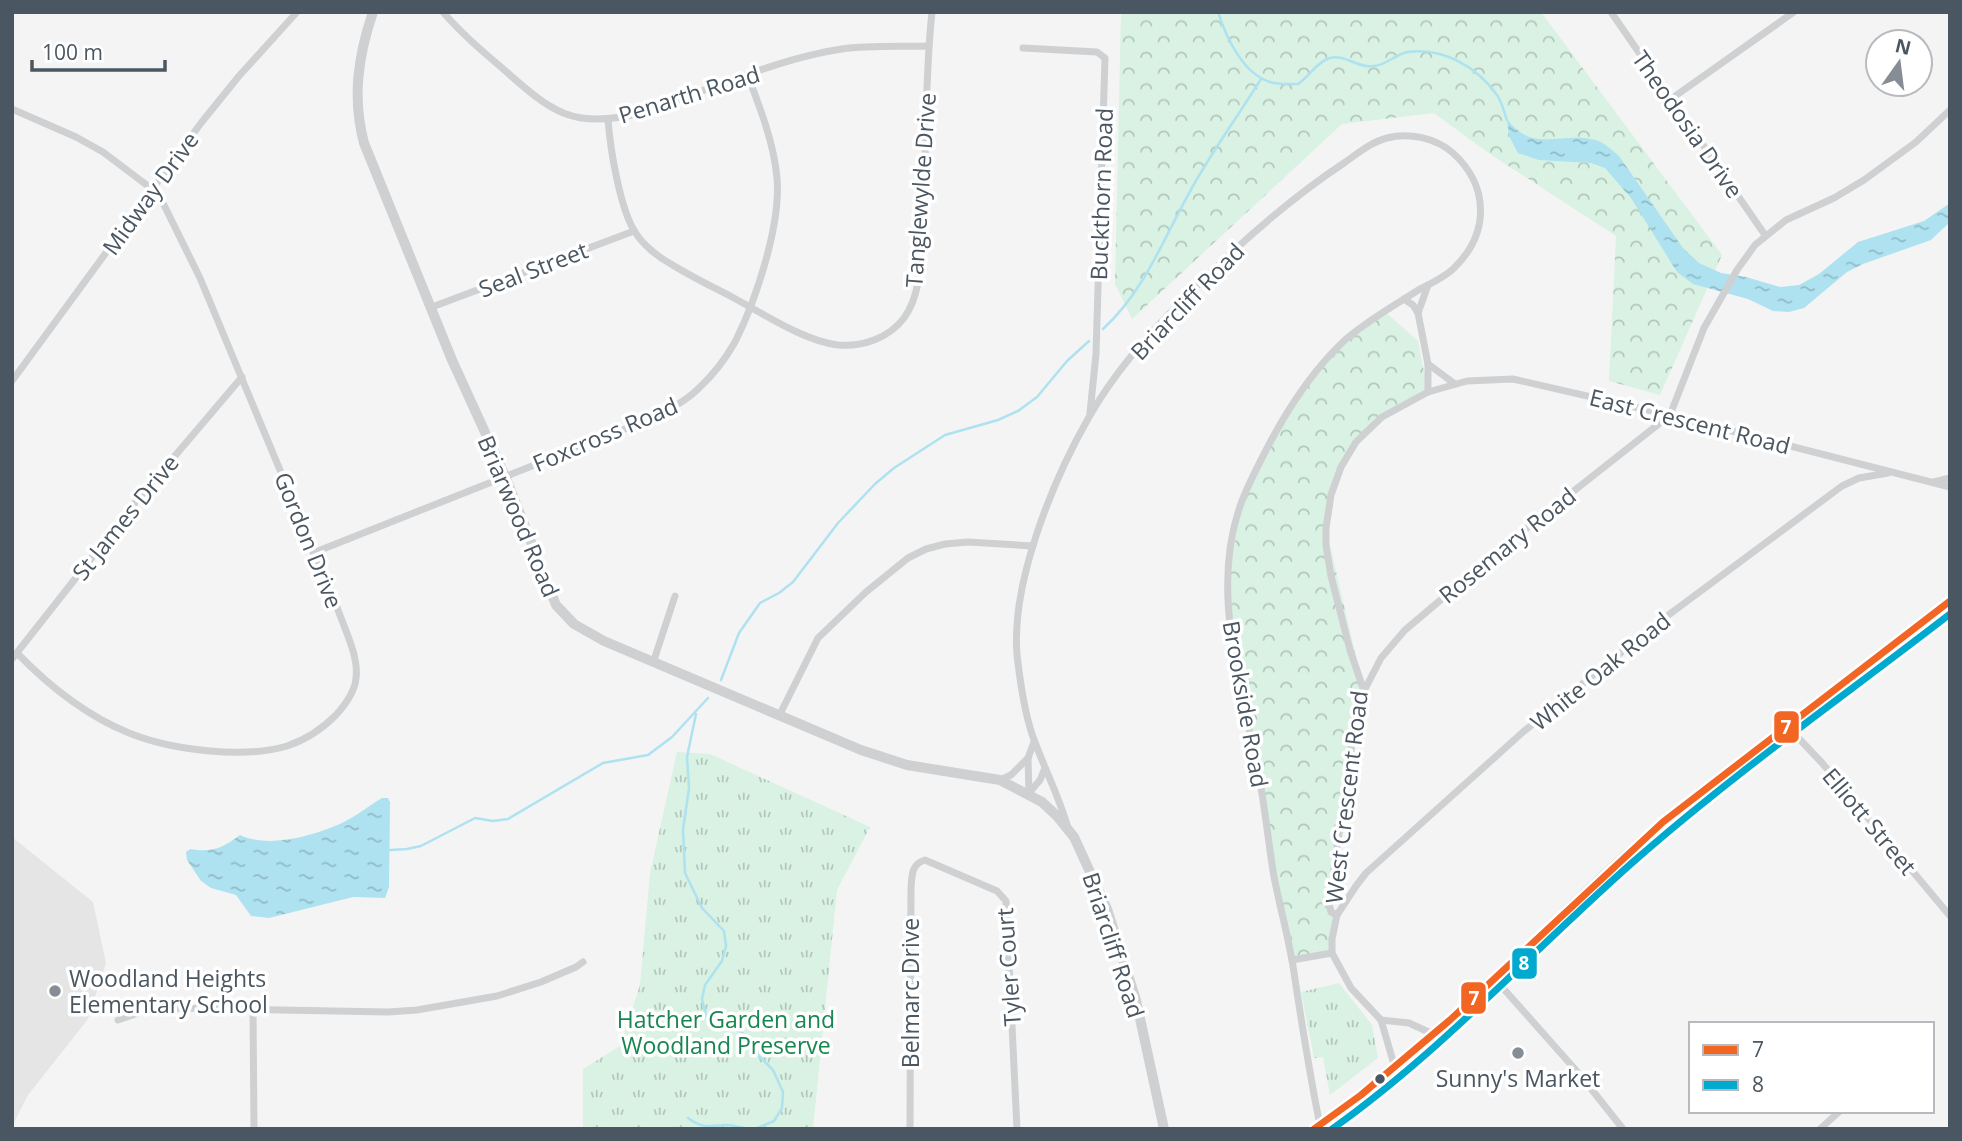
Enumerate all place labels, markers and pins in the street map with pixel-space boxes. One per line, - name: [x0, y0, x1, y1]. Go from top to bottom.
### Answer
- place label: Woodland Heights Elementary School: [69, 962, 268, 1020]
- marker: Woodland Heights Elementary School: [47, 983, 63, 999]
- marker: Sunny's Market: [1510, 1045, 1526, 1061]
- place label: Sunny's Market: [1436, 1062, 1600, 1094]
- unlabelled marker: [1373, 1072, 1387, 1086]

